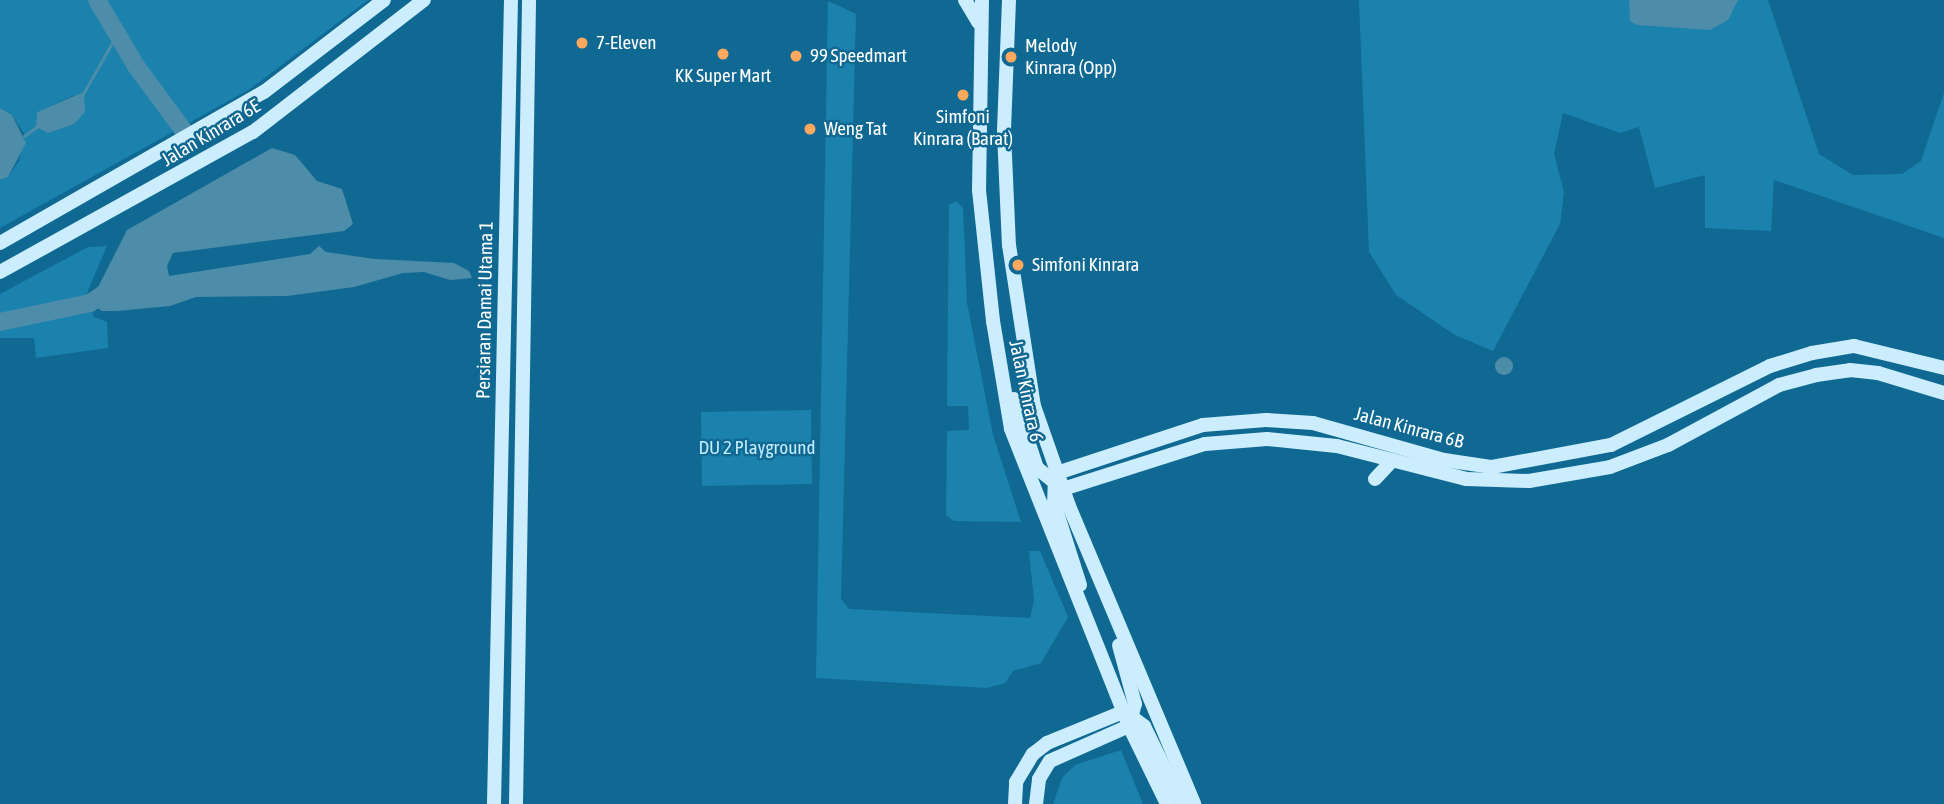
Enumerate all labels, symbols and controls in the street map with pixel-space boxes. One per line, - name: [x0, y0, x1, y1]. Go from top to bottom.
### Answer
- place label: 7-Eleven: [596, 32, 657, 54]
- marker: 7-Eleven: [574, 35, 590, 51]
- place label: Melody Kinrara (Opp): [1025, 35, 1117, 79]
- place label: 99 Speedmart: [810, 45, 907, 67]
- marker: KK Super Mart: [715, 46, 731, 62]
- marker: 99 Speedmart: [788, 48, 804, 64]
- marker: Melody Kinrara (Opp): [1003, 49, 1019, 65]
- place label: KK Super Mart: [675, 65, 771, 87]
- marker: Simfoni Kinrara (Barat): [955, 87, 971, 103]
- street label: Jalan Kinrara 6E: [157, 95, 265, 171]
- place label: Simfoni Kinrara (Barat): [913, 106, 1013, 150]
- place label: Weng Tat: [824, 118, 887, 140]
- marker: Weng Tat: [802, 121, 818, 137]
- street label: Persiaran Damai Utama 1: [472, 221, 498, 399]
- place label: Simfoni Kinrara: [1032, 254, 1139, 276]
- marker: Simfoni Kinrara: [1010, 257, 1026, 273]
- street label: Jalan Kinrara 6: [1004, 338, 1048, 444]
- street label: Jalan Kinrara 6B: [1352, 402, 1466, 454]
- park label: DU 2 Playground: [698, 437, 816, 459]

